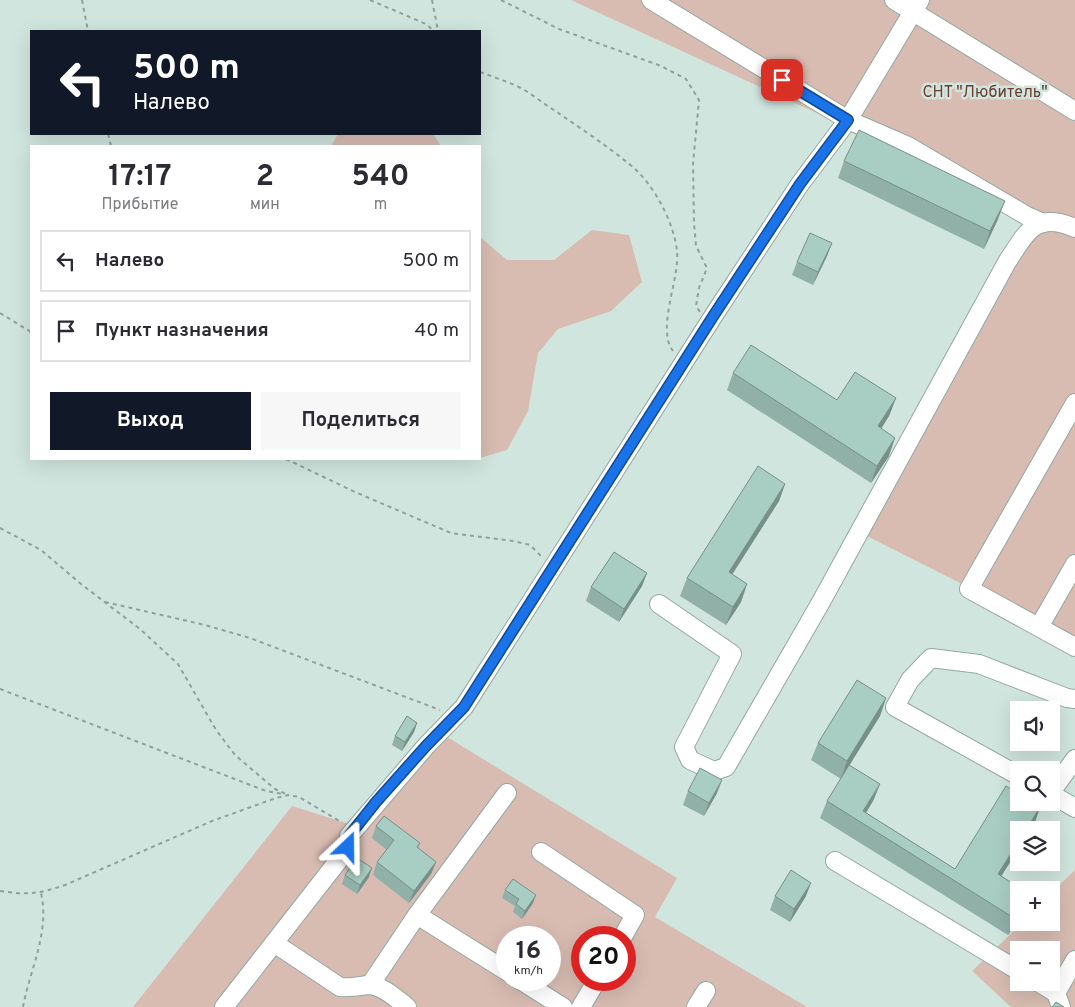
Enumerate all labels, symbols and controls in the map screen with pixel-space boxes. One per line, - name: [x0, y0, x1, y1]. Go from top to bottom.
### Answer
- text: 500 m: [133, 47, 240, 91]
- icon: left: [50, 50, 115, 115]
- pin: [761, 59, 803, 101]
- icon: arrive: [768, 66, 796, 94]
- park label: СНТ "Любитель": [922, 83, 1048, 103]
- text: Налево: [133, 90, 210, 117]
- text: 17:17: [108, 159, 172, 196]
- text: 2: [256, 159, 274, 196]
- text: 540: [351, 159, 409, 196]
- text: Прибытие: [102, 195, 178, 215]
- text: мин: [250, 195, 280, 215]
- text: m: [374, 195, 387, 215]
- icon: left: [52, 247, 80, 275]
- text: Налево: [95, 249, 164, 273]
- text: 500 m: [402, 249, 459, 273]
- icon: arrive: [52, 317, 80, 345]
- text: Пункт назначения: [95, 319, 269, 343]
- text: 40 m: [414, 319, 459, 343]
- button: Выход: [50, 392, 251, 450]
- button: Поделиться: [261, 392, 461, 450]
- map controls: [1010, 701, 1060, 991]
- button: sound: [1010, 701, 1060, 751]
- button: search: [1010, 761, 1060, 811]
- position arrow: [321, 820, 373, 872]
- button: layers: [1010, 821, 1060, 871]
- button: +: [1010, 881, 1060, 931]
- speed limit sign: 20: [571, 926, 636, 991]
- text: 16: [516, 936, 541, 968]
- button: −: [1010, 941, 1060, 991]
- text: km/h: [514, 963, 543, 979]

